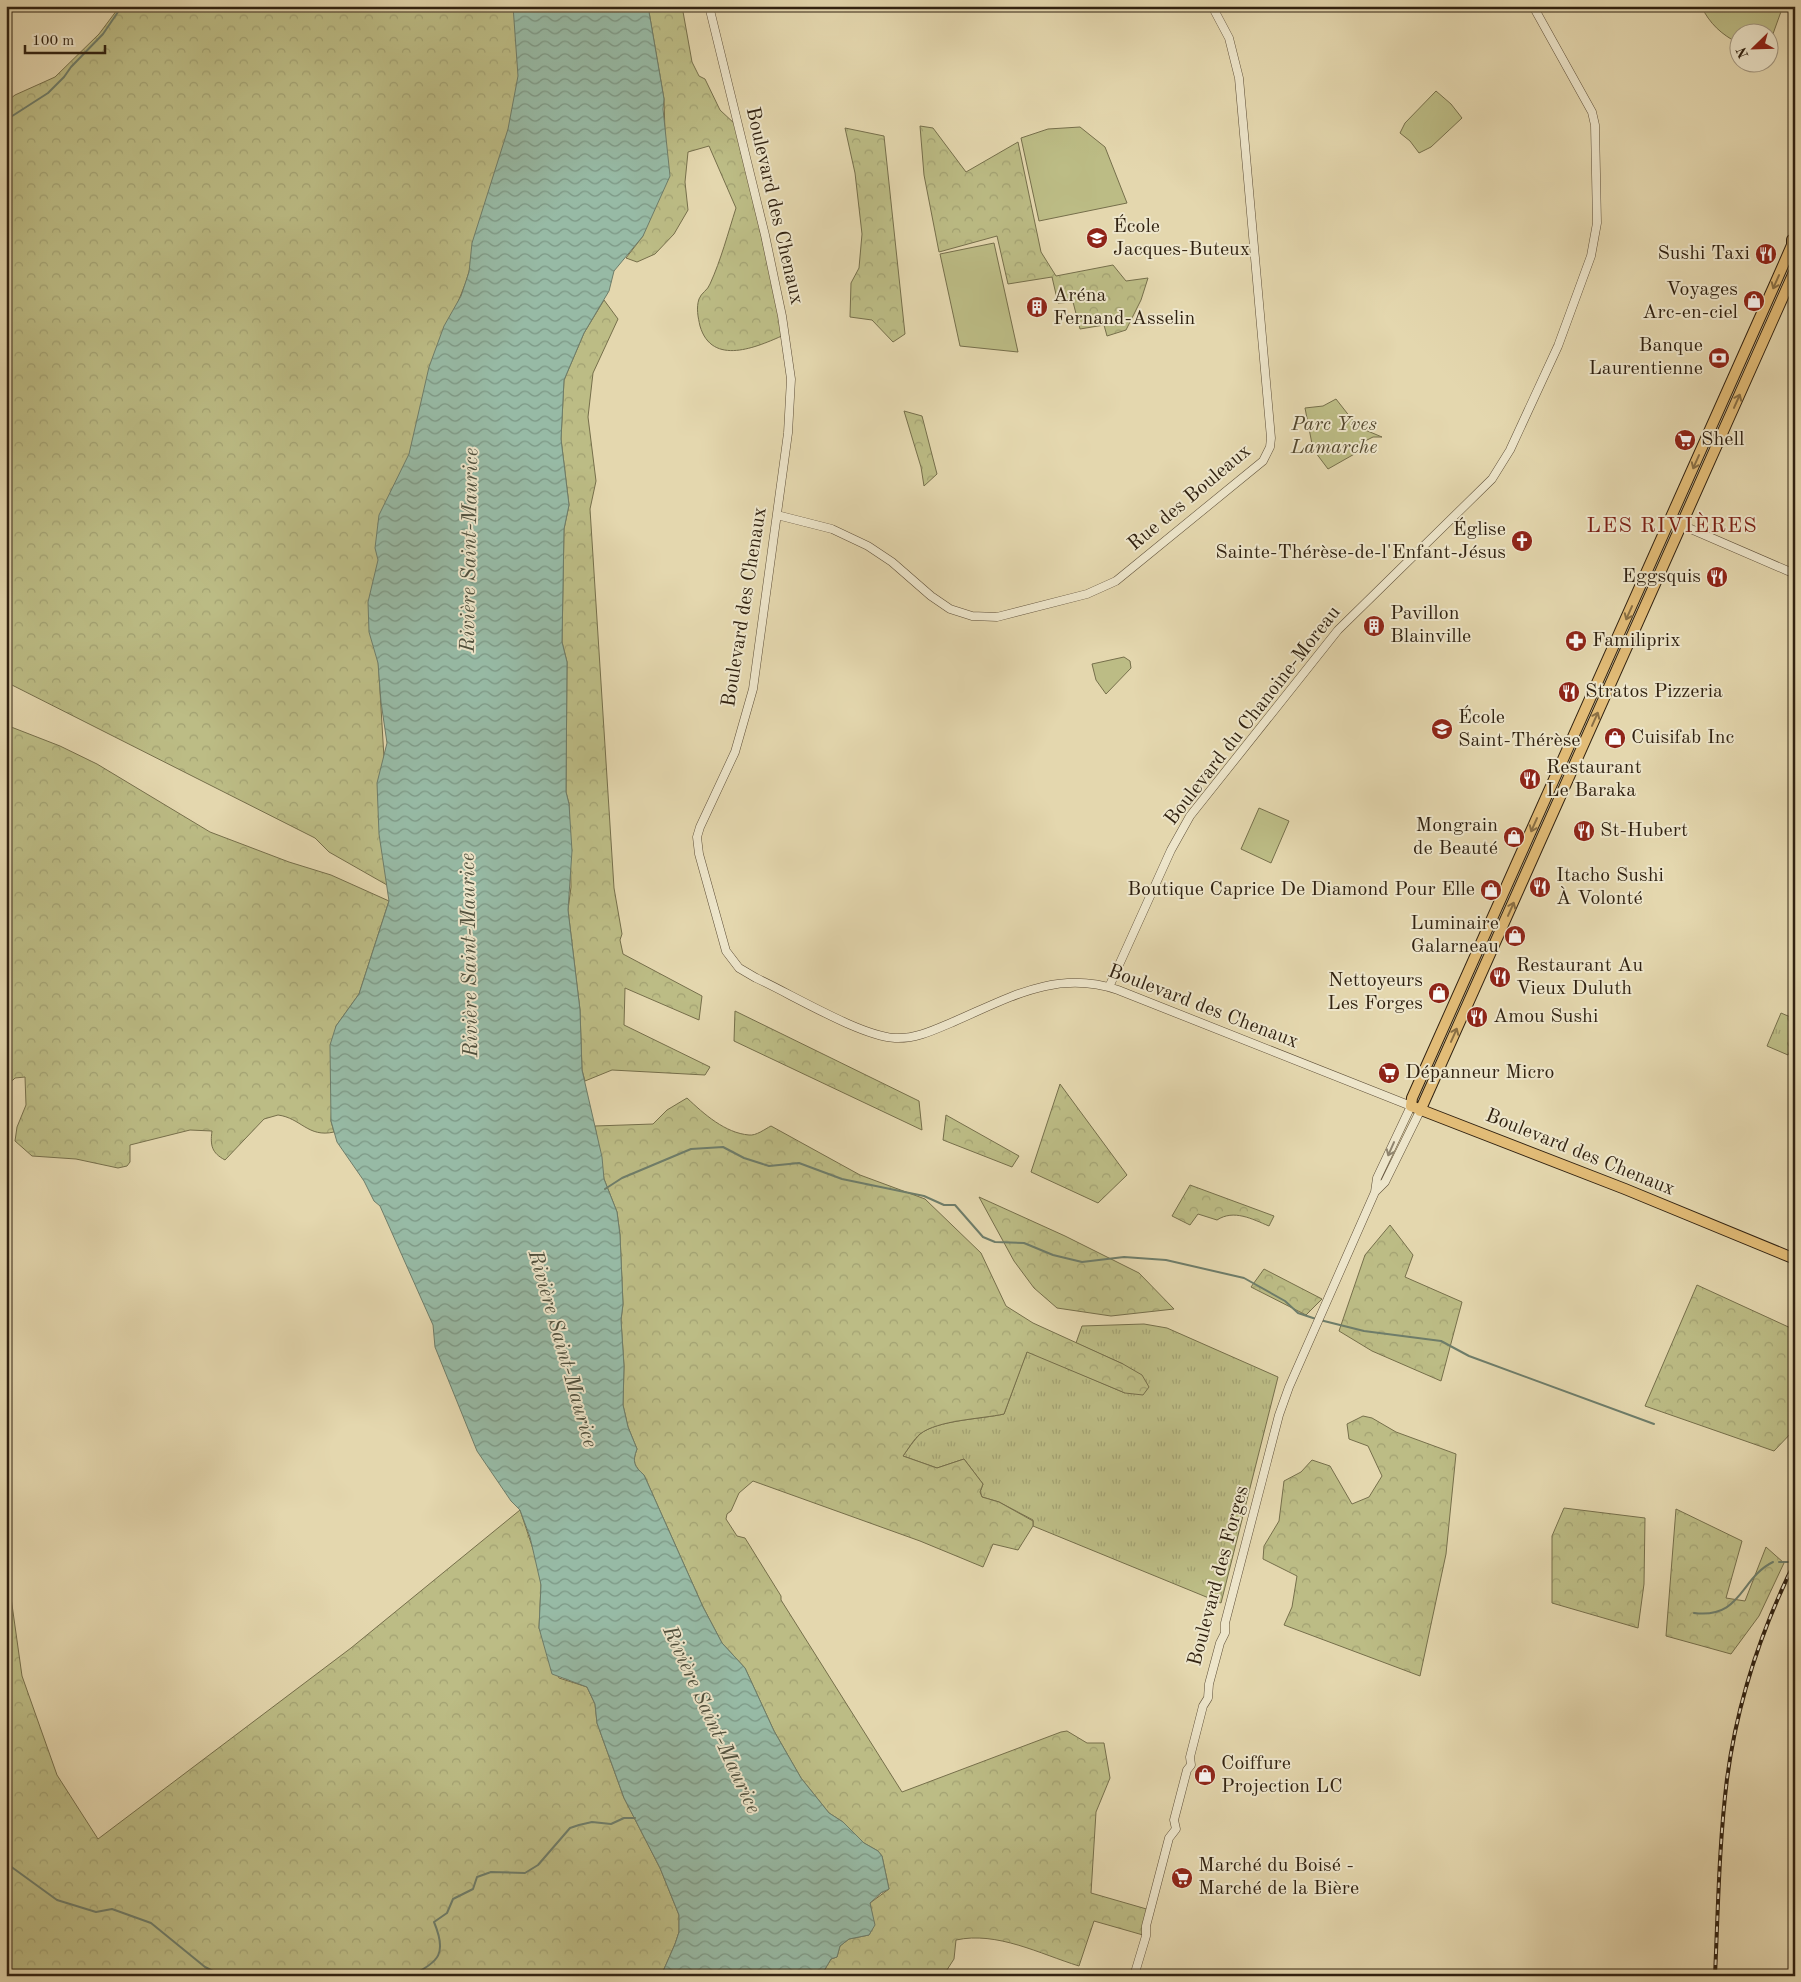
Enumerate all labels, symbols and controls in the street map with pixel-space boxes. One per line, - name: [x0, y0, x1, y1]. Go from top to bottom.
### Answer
- scale bar: [25, 22, 105, 54]
- north arrow: [1728, 22, 1778, 72]
- text: 100 m: [32, 34, 74, 49]
- text: N: [1734, 45, 1751, 60]
- street label: Boulevard des Chenaux: [742, 105, 806, 307]
- place label: École Jacques-Buteux: [1113, 214, 1250, 260]
- school or university icon: École Jacques-Buteux: [1085, 226, 1109, 250]
- restaurant icon: Sushi Taxi: [1754, 242, 1778, 266]
- place label: Sushi Taxi: [1657, 244, 1750, 264]
- one-way arrow: [1770, 274, 1780, 289]
- place label: Voyages Arc-en-ciel: [1642, 280, 1738, 323]
- place label: Aréna Fernand-Asselin: [1053, 286, 1195, 329]
- shop icon: Voyages Arc-en-ciel: [1742, 289, 1766, 313]
- building icon: Aréna Fernand-Asselin: [1025, 295, 1049, 319]
- place label: Banque Laurentienne: [1588, 336, 1703, 379]
- bank icon: Banque Laurentienne: [1707, 346, 1731, 370]
- one-way arrow: [1732, 394, 1742, 409]
- park label: Parc Yves Lamarche: [1290, 415, 1377, 458]
- supermarket icon: Shell: [1673, 428, 1697, 452]
- place label: Shell: [1701, 430, 1744, 450]
- street label: Rue des Bouleaux: [1125, 441, 1255, 555]
- water label: Rivière Saint-Maurice: [458, 448, 482, 653]
- one-way arrow: [1690, 454, 1700, 469]
- street label: Boulevard des Chenaux: [719, 506, 771, 708]
- district label: LES RIVIÈRES: [1586, 512, 1758, 537]
- place label: Église Sainte-Thérèse-de-l'Enfant-Jésus: [1215, 517, 1506, 563]
- church icon: Église Sainte-Thérèse-de-l'Enfant-Jésus: [1510, 529, 1534, 553]
- restaurant icon: Eggsquis: [1705, 565, 1729, 589]
- place label: Eggsquis: [1622, 567, 1701, 587]
- street label: Boulevard du Chanoine-Moreau: [1161, 602, 1345, 829]
- place label: Pavillon Blainville: [1390, 604, 1471, 647]
- one-way arrow: [1623, 605, 1633, 620]
- building icon: Pavillon Blainville: [1362, 614, 1386, 638]
- pharmacy icon: Familiprix: [1564, 629, 1588, 653]
- place label: Familiprix: [1592, 631, 1681, 651]
- restaurant icon: Stratos Pizzeria: [1557, 680, 1581, 704]
- place label: Stratos Pizzeria: [1585, 682, 1723, 702]
- place label: École Saint-Thérèse: [1458, 705, 1581, 751]
- one-way arrow: [1591, 712, 1601, 727]
- school or university icon: École Saint-Thérèse: [1430, 717, 1454, 741]
- shop icon: Cuisifab Inc: [1603, 726, 1627, 750]
- place label: Cuisifab Inc: [1631, 728, 1735, 748]
- place label: Restaurant Le Baraka: [1546, 758, 1642, 801]
- restaurant icon: Restaurant Le Baraka: [1518, 767, 1542, 791]
- place label: Mongrain de Beauté: [1413, 816, 1498, 859]
- one-way arrow: [1529, 817, 1539, 832]
- restaurant icon: St-Hubert: [1572, 819, 1596, 843]
- place label: St-Hubert: [1600, 821, 1688, 841]
- shop icon: Mongrain de Beauté: [1502, 825, 1526, 849]
- water label: Rivière Saint-Maurice: [458, 853, 482, 1058]
- place label: Itacho Sushi À Volonté: [1556, 866, 1664, 909]
- restaurant icon: Itacho Sushi À Volonté: [1528, 875, 1552, 899]
- shop icon: Boutique Caprice De Diamond Pour Elle: [1479, 878, 1503, 902]
- place label: Boutique Caprice De Diamond Pour Elle: [1127, 880, 1475, 900]
- one-way arrow: [1506, 902, 1516, 917]
- place label: Luminaire Galarneau: [1410, 914, 1499, 957]
- shop icon: Luminaire Galarneau: [1503, 924, 1527, 948]
- place label: Restaurant Au Vieux Duluth: [1516, 956, 1644, 999]
- street label: Boulevard des Chenaux: [1105, 961, 1301, 1053]
- restaurant icon: Restaurant Au Vieux Duluth: [1488, 965, 1512, 989]
- place label: Nettoyeurs Les Forges: [1327, 971, 1423, 1014]
- shop icon: Nettoyeurs Les Forges: [1427, 981, 1451, 1005]
- restaurant icon: Amou Sushi: [1465, 1005, 1489, 1029]
- place label: Amou Sushi: [1493, 1007, 1598, 1027]
- one-way arrow: [1450, 1028, 1460, 1043]
- supermarket icon: Dépanneur Micro: [1377, 1061, 1401, 1085]
- place label: Dépanneur Micro: [1405, 1063, 1554, 1083]
- street label: Boulevard des Chenaux: [1482, 1106, 1678, 1200]
- one-way arrow: [1385, 1141, 1395, 1156]
- water label: Rivière Saint-Maurice: [523, 1247, 600, 1450]
- street label: Boulevard des Forges: [1185, 1484, 1253, 1668]
- water label: Rivière Saint-Maurice: [658, 1622, 764, 1817]
- place label: Coiffure Projection LC: [1221, 1754, 1343, 1797]
- shop icon: Coiffure Projection LC: [1193, 1763, 1217, 1787]
- place label: Marché du Boisé - Marché de la Bière: [1198, 1856, 1359, 1899]
- supermarket icon: Marché du Boisé - Marché de la Bière: [1170, 1866, 1194, 1890]

